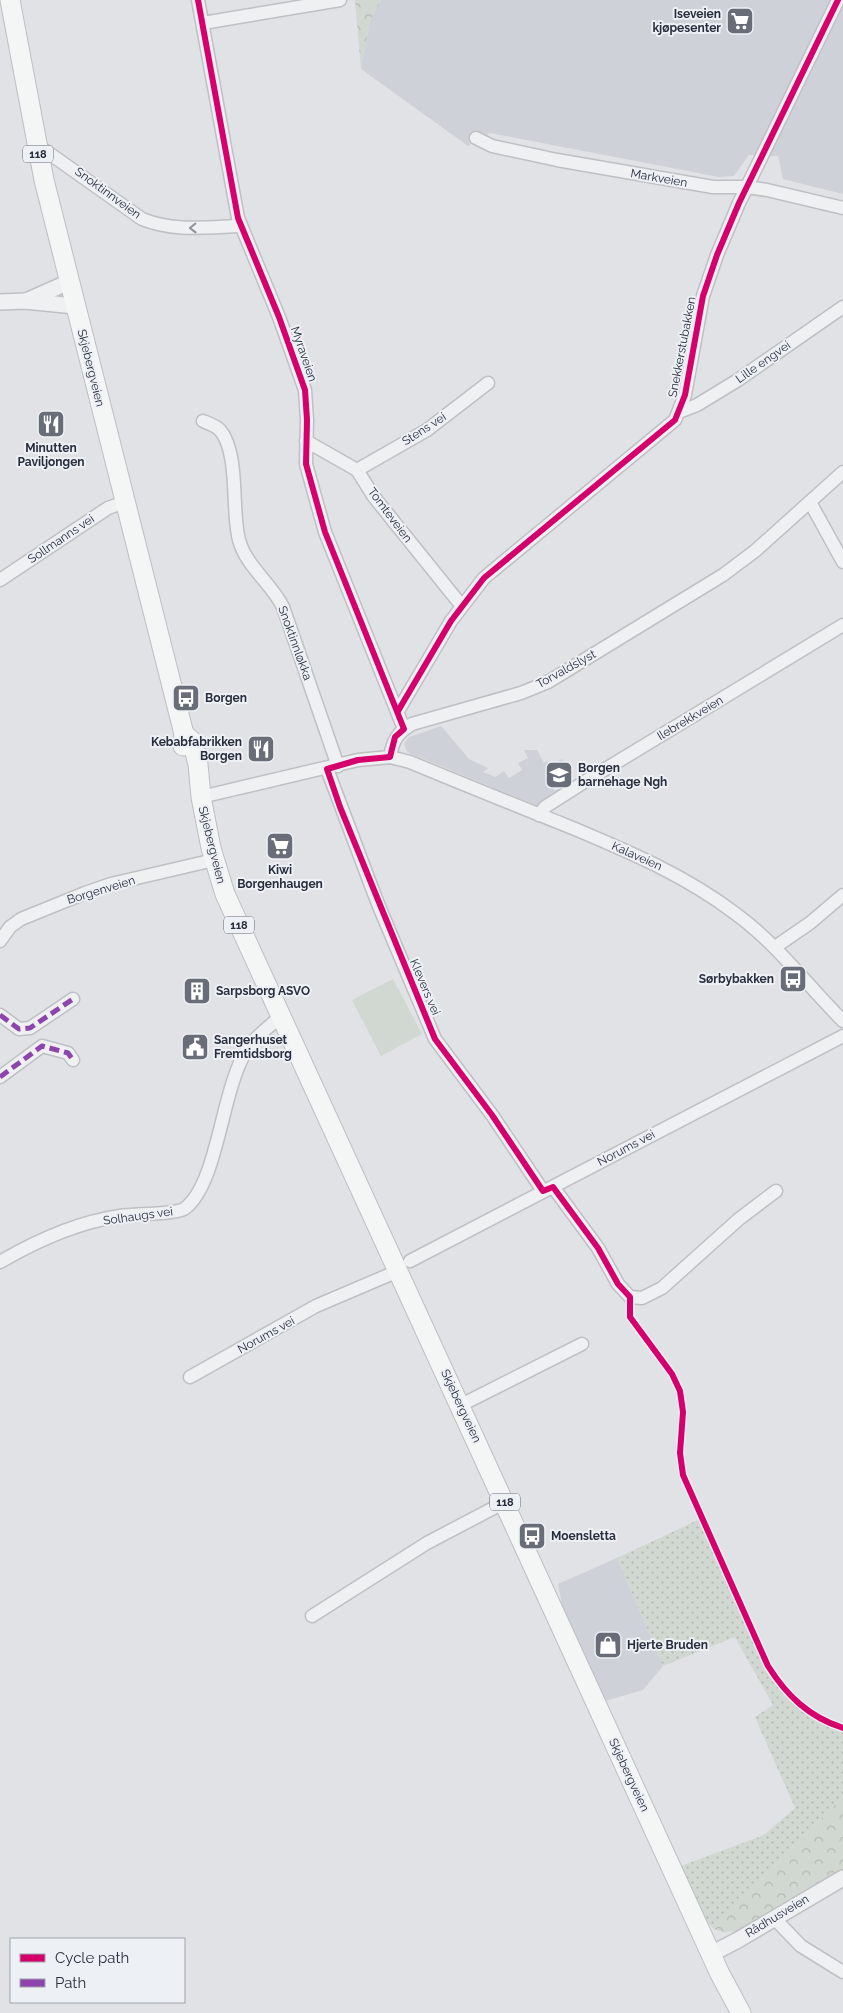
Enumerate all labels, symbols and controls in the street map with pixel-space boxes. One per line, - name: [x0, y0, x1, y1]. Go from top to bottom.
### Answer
- supermarket icon: Iseveien kjøpesenter: [725, 6, 755, 36]
- place label: Iseveien kjøpesenter: [652, 7, 721, 35]
- road number: 118: [23, 146, 53, 162]
- street label: Snoktinnveien: [72, 164, 144, 222]
- street label: Markveien: [629, 166, 689, 190]
- one-way arrow: [188, 222, 196, 233]
- street label: Snekkerstubakken: [665, 295, 699, 399]
- street label: Myraveien: [288, 325, 320, 383]
- street label: Skjebergveien: [75, 328, 107, 408]
- street label: Lille engvei: [733, 338, 793, 386]
- restaurant icon: Minutten Paviljongen: [36, 409, 66, 439]
- street label: Stens vei: [399, 410, 449, 448]
- place label: Minutten Paviljongen: [17, 441, 85, 469]
- street label: Tomteveien: [365, 485, 415, 545]
- street label: Sollmanns vei: [25, 512, 97, 566]
- street label: Snoktinnløkka: [275, 604, 315, 682]
- street label: Torvaldslyst: [534, 647, 598, 691]
- bus stop icon: Borgen: [171, 683, 201, 713]
- place label: Borgen: [205, 691, 247, 705]
- street label: Ilebrekkveien: [655, 693, 725, 743]
- restaurant icon: Kebabfabrikken Borgen: [246, 734, 276, 764]
- place label: Kebabfabrikken Borgen: [151, 735, 242, 763]
- school or university icon: Borgen barnehage Ngh: [544, 760, 574, 790]
- place label: Borgen barnehage Ngh: [578, 761, 667, 789]
- street label: Skjebergveien: [196, 805, 228, 885]
- supermarket icon: Kiwi Borgenhaugen: [265, 831, 295, 861]
- street label: Kalaveien: [610, 839, 664, 873]
- place label: Kiwi Borgenhaugen: [237, 863, 323, 891]
- street label: Borgenveien: [65, 873, 137, 907]
- road number: 118: [224, 916, 254, 934]
- street label: Klevers vei: [407, 957, 443, 1017]
- bus stop icon: Sørbybakken: [778, 964, 808, 994]
- place label: Sørbybakken: [699, 972, 774, 986]
- building icon: Sarpsborg ASVO: [182, 976, 212, 1006]
- place label: Sarpsborg ASVO: [216, 984, 310, 998]
- public building icon: Sangerhuset Fremtidsborg: [180, 1032, 210, 1062]
- place label: Sangerhuset Fremtidsborg: [214, 1033, 292, 1061]
- street label: Norums vei: [595, 1127, 657, 1169]
- street label: Solhaugs vei: [102, 1204, 174, 1228]
- street label: Norums vei: [235, 1314, 297, 1356]
- street label: Skjebergveien: [438, 1367, 484, 1445]
- road number: 118: [490, 1494, 520, 1510]
- bus stop icon: Moensletta: [517, 1521, 547, 1551]
- place label: Moensletta: [551, 1529, 616, 1543]
- shop icon: Hjerte Bruden: [593, 1630, 623, 1660]
- place label: Hjerte Bruden: [627, 1638, 708, 1652]
- street label: Skjebergveien: [606, 1736, 652, 1814]
- street label: Rådhusveien: [743, 1892, 811, 1940]
- legend: [10, 1938, 185, 2003]
- text: Cycle path: [55, 1949, 129, 1967]
- text: Path: [55, 1974, 86, 1992]

